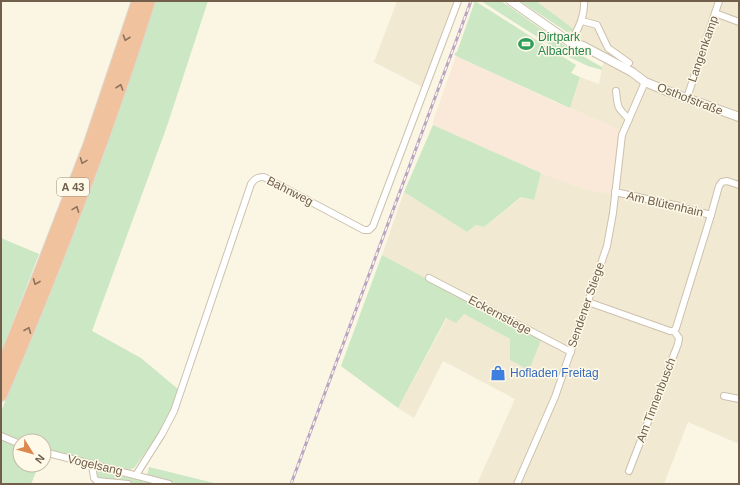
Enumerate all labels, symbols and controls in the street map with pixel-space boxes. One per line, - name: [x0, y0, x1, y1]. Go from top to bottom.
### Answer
- street label: Langenkamp: [685, 14, 721, 84]
- place label: Dirtpark Albachten: [538, 30, 591, 58]
- one-way arrow: [122, 34, 130, 41]
- sports icon: Dirtpark Albachten: [517, 35, 535, 53]
- street label: Osthofstraße: [655, 80, 725, 118]
- one-way arrow: [115, 83, 124, 90]
- one-way arrow: [79, 157, 87, 164]
- street label: Bahnweg: [265, 173, 315, 209]
- road number: A 43: [57, 178, 89, 196]
- street label: Am Blütenhain: [625, 188, 705, 220]
- one-way arrow: [71, 206, 79, 213]
- street label: Sendener Stiege: [565, 260, 607, 350]
- one-way arrow: [33, 279, 41, 286]
- street label: Eckernstiege: [466, 293, 534, 338]
- one-way arrow: [23, 326, 31, 333]
- street label: Am Tinnenbusch: [633, 356, 679, 444]
- shop icon: Hofladen Freitag: [489, 364, 507, 382]
- place label: Hofladen Freitag: [510, 366, 599, 380]
- north arrow: [12, 433, 52, 473]
- text: N: [33, 452, 47, 466]
- street label: Vogelsang: [66, 452, 124, 478]

